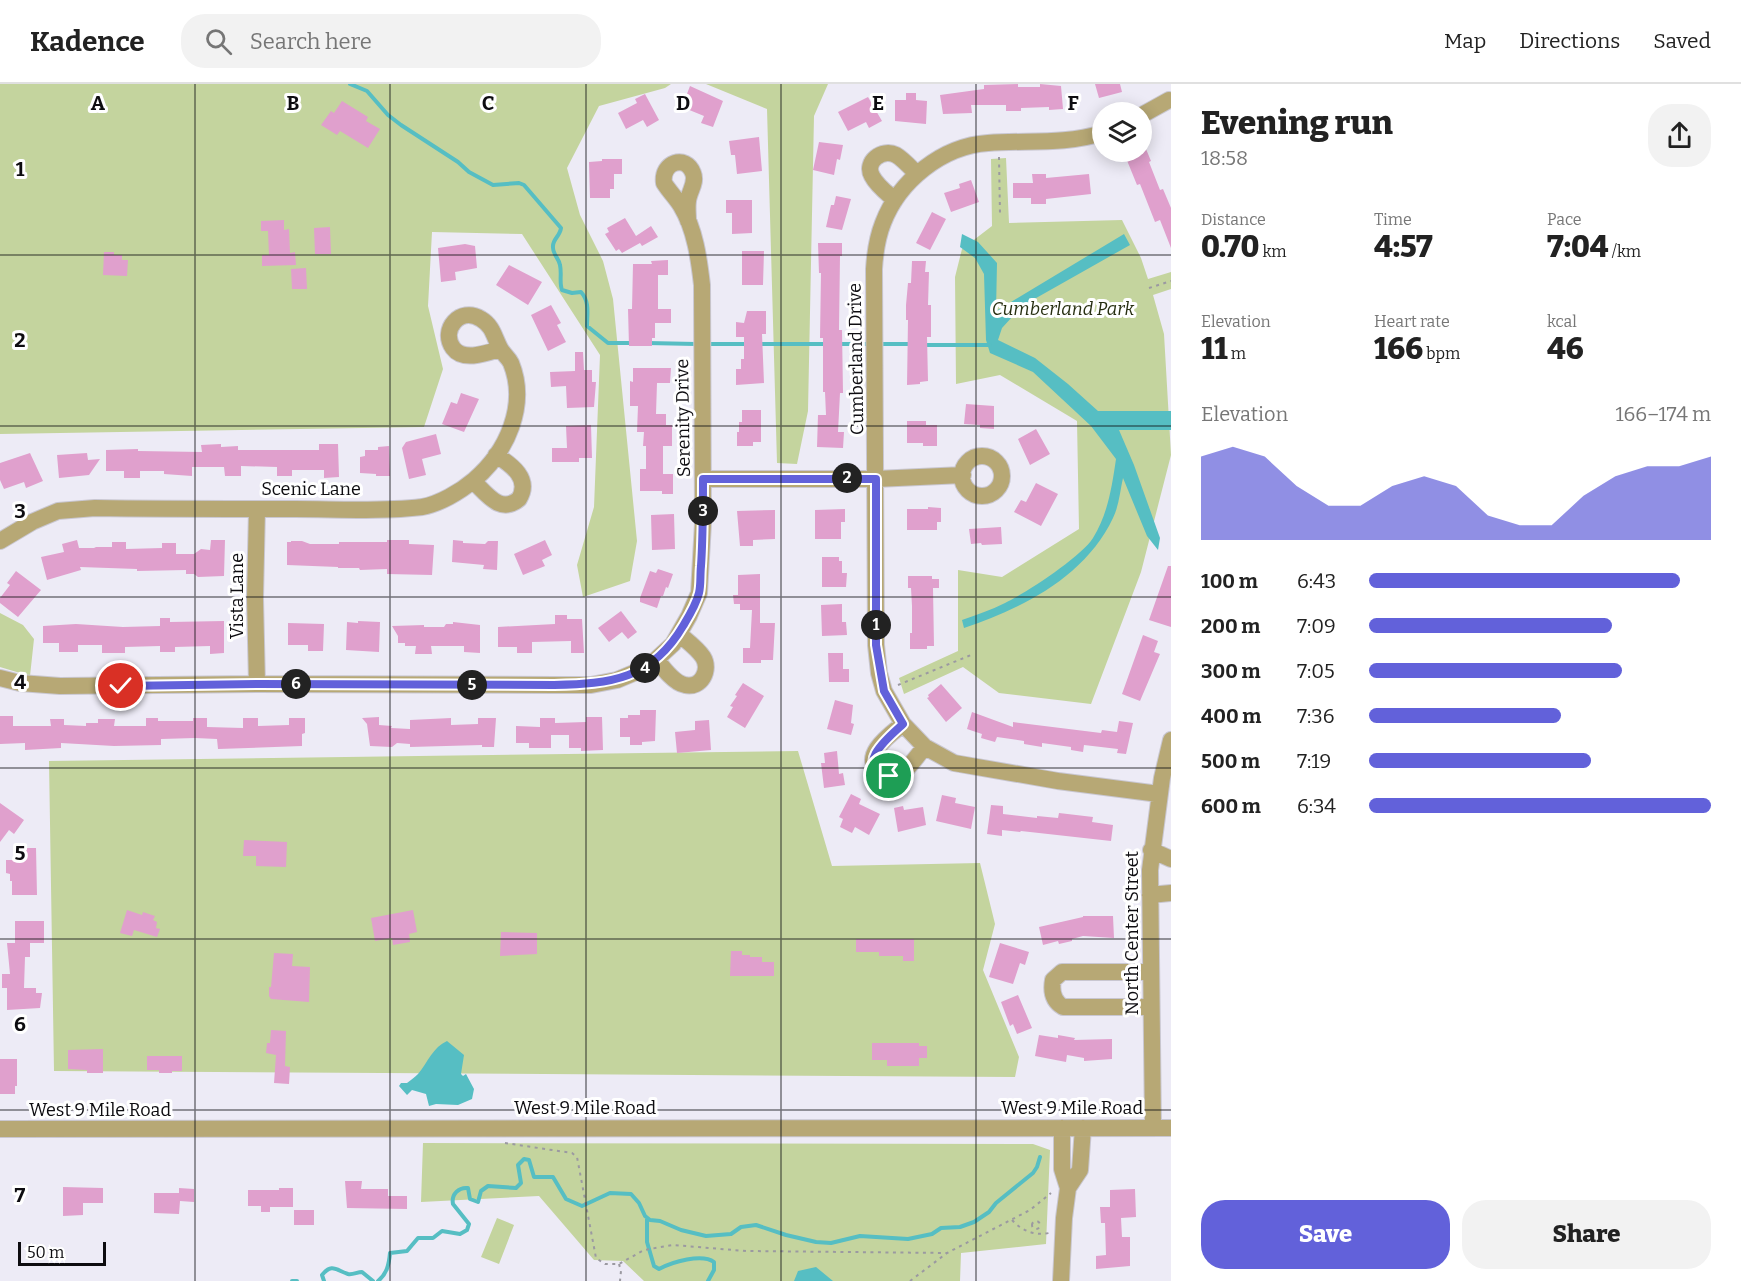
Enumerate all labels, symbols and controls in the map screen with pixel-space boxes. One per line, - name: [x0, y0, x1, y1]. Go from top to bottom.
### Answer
- search box: [181, 14, 601, 68]
- text: Kadence: [30, 25, 145, 58]
- icon: search: [202, 25, 235, 58]
- text: Search here: [250, 28, 372, 55]
- text: Map: [1444, 28, 1486, 54]
- text: Directions: [1519, 28, 1620, 54]
- text: Saved: [1653, 28, 1711, 54]
- text: A: [91, 91, 106, 115]
- text: B: [287, 91, 300, 115]
- text: C: [482, 91, 494, 115]
- text: D: [676, 91, 690, 115]
- text: E: [872, 91, 884, 115]
- text: F: [1067, 91, 1079, 115]
- map controls: [1092, 102, 1152, 162]
- button: layers: [1092, 102, 1152, 162]
- text: Evening run: [1201, 103, 1393, 143]
- button: share: [1648, 104, 1711, 167]
- text: 18:58: [1201, 146, 1248, 170]
- text: 1: [16, 157, 25, 181]
- text: Distance: [1201, 210, 1266, 229]
- text: Time: [1374, 210, 1412, 229]
- text: Pace: [1547, 210, 1582, 229]
- text: 0.70: [1201, 229, 1259, 265]
- text: 4:57: [1374, 229, 1433, 265]
- text: 7:04: [1547, 229, 1609, 265]
- text: km: [1259, 242, 1287, 261]
- text: /km: [1609, 242, 1641, 261]
- street label: Cumberland Drive: [844, 283, 868, 435]
- park label: Cumberland Park: [992, 298, 1134, 320]
- text: Elevation: [1201, 312, 1271, 331]
- text: Heart rate: [1374, 312, 1450, 331]
- text: kcal: [1547, 312, 1577, 331]
- text: 2: [14, 328, 26, 352]
- text: 11: [1201, 331, 1228, 367]
- text: 166: [1374, 331, 1423, 367]
- text: 46: [1547, 331, 1583, 367]
- text: m: [1228, 344, 1246, 363]
- text: bpm: [1423, 344, 1460, 363]
- street label: Serenity Drive: [671, 359, 695, 477]
- text: Elevation: [1201, 402, 1288, 426]
- text: 166–174 m: [1615, 402, 1711, 426]
- pin: 2: [832, 463, 862, 493]
- text: 2: [842, 468, 852, 487]
- street label: Scenic Lane: [261, 478, 361, 500]
- pin: 3: [688, 496, 718, 526]
- text: 3: [14, 499, 26, 523]
- text: 3: [698, 501, 708, 520]
- street label: Vista Lane: [226, 553, 248, 639]
- text: 100 m: [1201, 569, 1258, 593]
- text: 6:43: [1297, 569, 1336, 593]
- pin: 1: [861, 610, 891, 640]
- text: 200 m: [1201, 614, 1260, 638]
- text: 7:09: [1297, 614, 1336, 638]
- text: 1: [873, 615, 879, 634]
- pin: 4: [630, 653, 660, 683]
- text: 4: [640, 658, 650, 677]
- text: 300 m: [1201, 659, 1261, 683]
- text: 7:05: [1297, 659, 1335, 683]
- pin: [95, 660, 146, 711]
- icon: check: [104, 669, 137, 702]
- pin: 6: [281, 669, 311, 699]
- text: 4: [14, 670, 26, 694]
- pin: 5: [457, 670, 487, 700]
- text: 6: [291, 674, 301, 693]
- text: 5: [468, 675, 476, 694]
- text: 400 m: [1201, 704, 1261, 728]
- text: 7:36: [1297, 704, 1334, 728]
- text: 500 m: [1201, 749, 1260, 773]
- text: 7:19: [1297, 749, 1331, 773]
- pin: [863, 750, 914, 801]
- icon: arrive: [872, 759, 905, 792]
- text: 600 m: [1201, 794, 1261, 818]
- text: 6:34: [1297, 794, 1336, 818]
- text: 5: [15, 841, 26, 865]
- street label: North Center Street: [1121, 850, 1143, 1015]
- text: 6: [14, 1012, 26, 1036]
- street label: West 9 Mile Road: [514, 1097, 656, 1119]
- street label: West 9 Mile Road: [1001, 1097, 1143, 1119]
- street label: West 9 Mile Road: [29, 1099, 171, 1121]
- text: 7: [15, 1183, 26, 1207]
- button: Save: [1201, 1200, 1450, 1269]
- button: Share: [1462, 1200, 1711, 1269]
- scale bar: [18, 1239, 106, 1266]
- text: 50 m: [27, 1243, 64, 1262]

